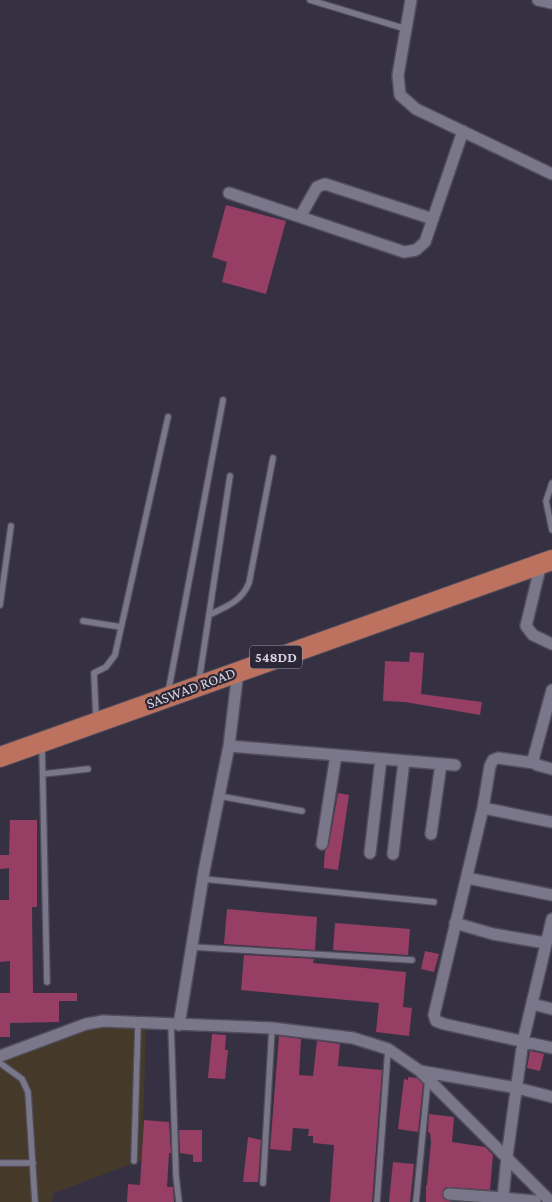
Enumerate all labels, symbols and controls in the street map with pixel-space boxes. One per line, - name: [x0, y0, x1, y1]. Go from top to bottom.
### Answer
- road number: 548DD: [250, 646, 302, 669]
- street label: SASWAD ROAD: [144, 664, 238, 712]

